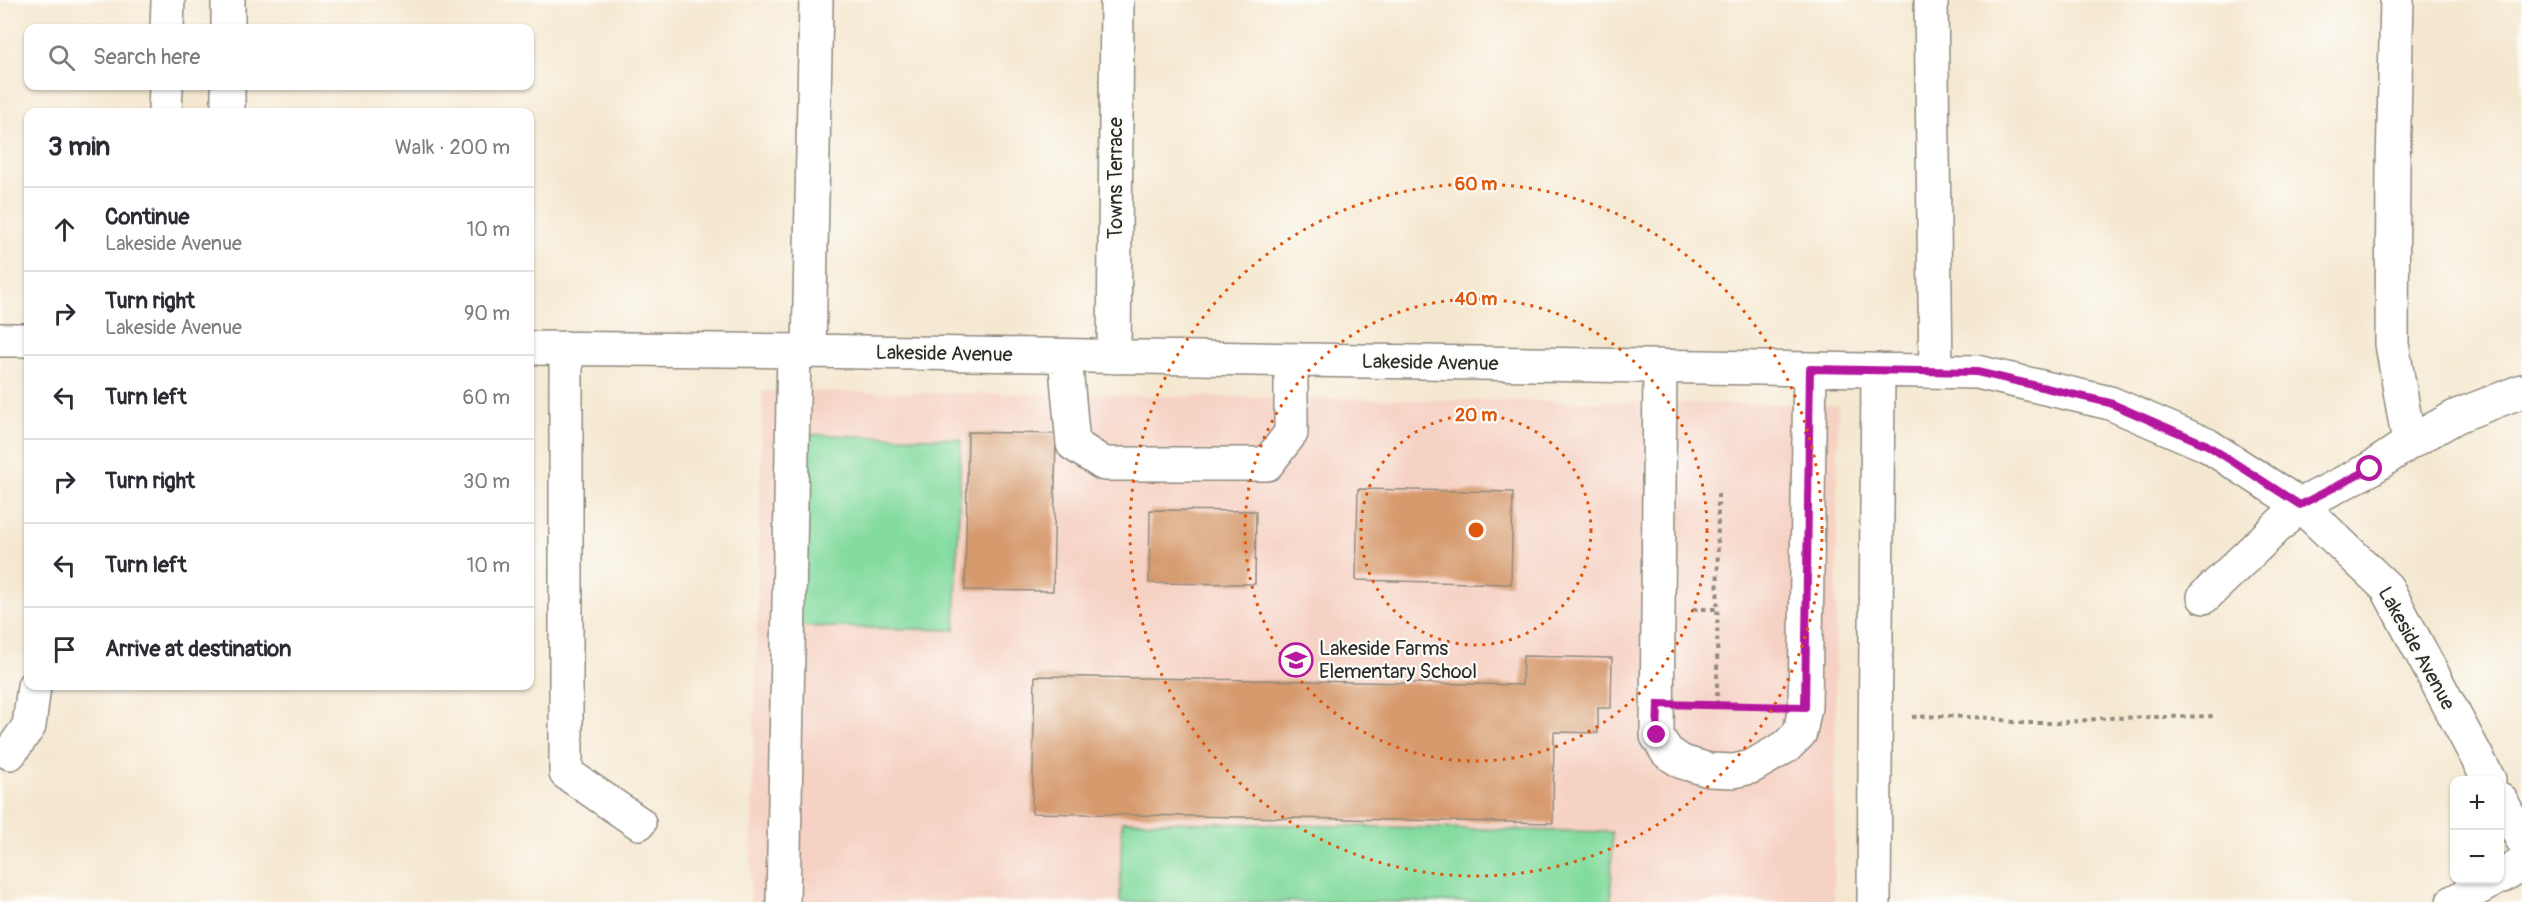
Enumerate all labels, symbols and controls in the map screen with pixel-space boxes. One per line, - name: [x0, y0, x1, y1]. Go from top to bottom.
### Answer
- search box: [24, 24, 534, 90]
- icon: search: [45, 41, 78, 74]
- text: Search here: [93, 43, 200, 71]
- street label: Towns Terrace: [1103, 117, 1128, 239]
- text: 3 min: [48, 131, 110, 163]
- text: Walk · 200 m: [395, 135, 510, 160]
- text: 60 m: [1455, 173, 1497, 196]
- text: Continue: [105, 203, 189, 231]
- icon: ahead: [48, 213, 81, 246]
- text: 10 m: [466, 217, 510, 242]
- text: Lakeside Avenue: [105, 231, 242, 256]
- text: Turn right: [105, 287, 195, 315]
- text: 40 m: [1455, 288, 1497, 311]
- icon: right: [48, 297, 81, 330]
- text: 90 m: [464, 301, 510, 326]
- text: Lakeside Avenue: [105, 315, 242, 340]
- street label: Lakeside Avenue: [875, 340, 1013, 367]
- street label: Lakeside Avenue: [1361, 349, 1499, 376]
- icon: left: [48, 381, 81, 414]
- text: Turn left: [105, 383, 187, 411]
- text: 60 m: [463, 385, 510, 410]
- text: 20 m: [1455, 404, 1497, 427]
- route start: [2356, 455, 2382, 481]
- icon: right: [48, 465, 81, 498]
- text: Turn right: [105, 467, 195, 495]
- text: 30 m: [463, 469, 510, 494]
- centre of rings: [1466, 520, 1486, 540]
- icon: left: [48, 549, 81, 582]
- text: Turn left: [105, 551, 187, 579]
- text: 10 m: [466, 553, 510, 578]
- street label: Lakeside Avenue: [2372, 582, 2461, 714]
- icon: arrive: [48, 633, 81, 666]
- text: Arrive at destination: [105, 635, 291, 663]
- place label: Lakeside Farms Elementary School: [1319, 636, 1477, 684]
- school or university icon: Lakeside Farms Elementary School: [1278, 642, 1314, 678]
- route end: [1643, 721, 1669, 747]
- map controls: [2450, 776, 2504, 884]
- button: +: [2450, 776, 2504, 830]
- button: −: [2450, 830, 2504, 884]

